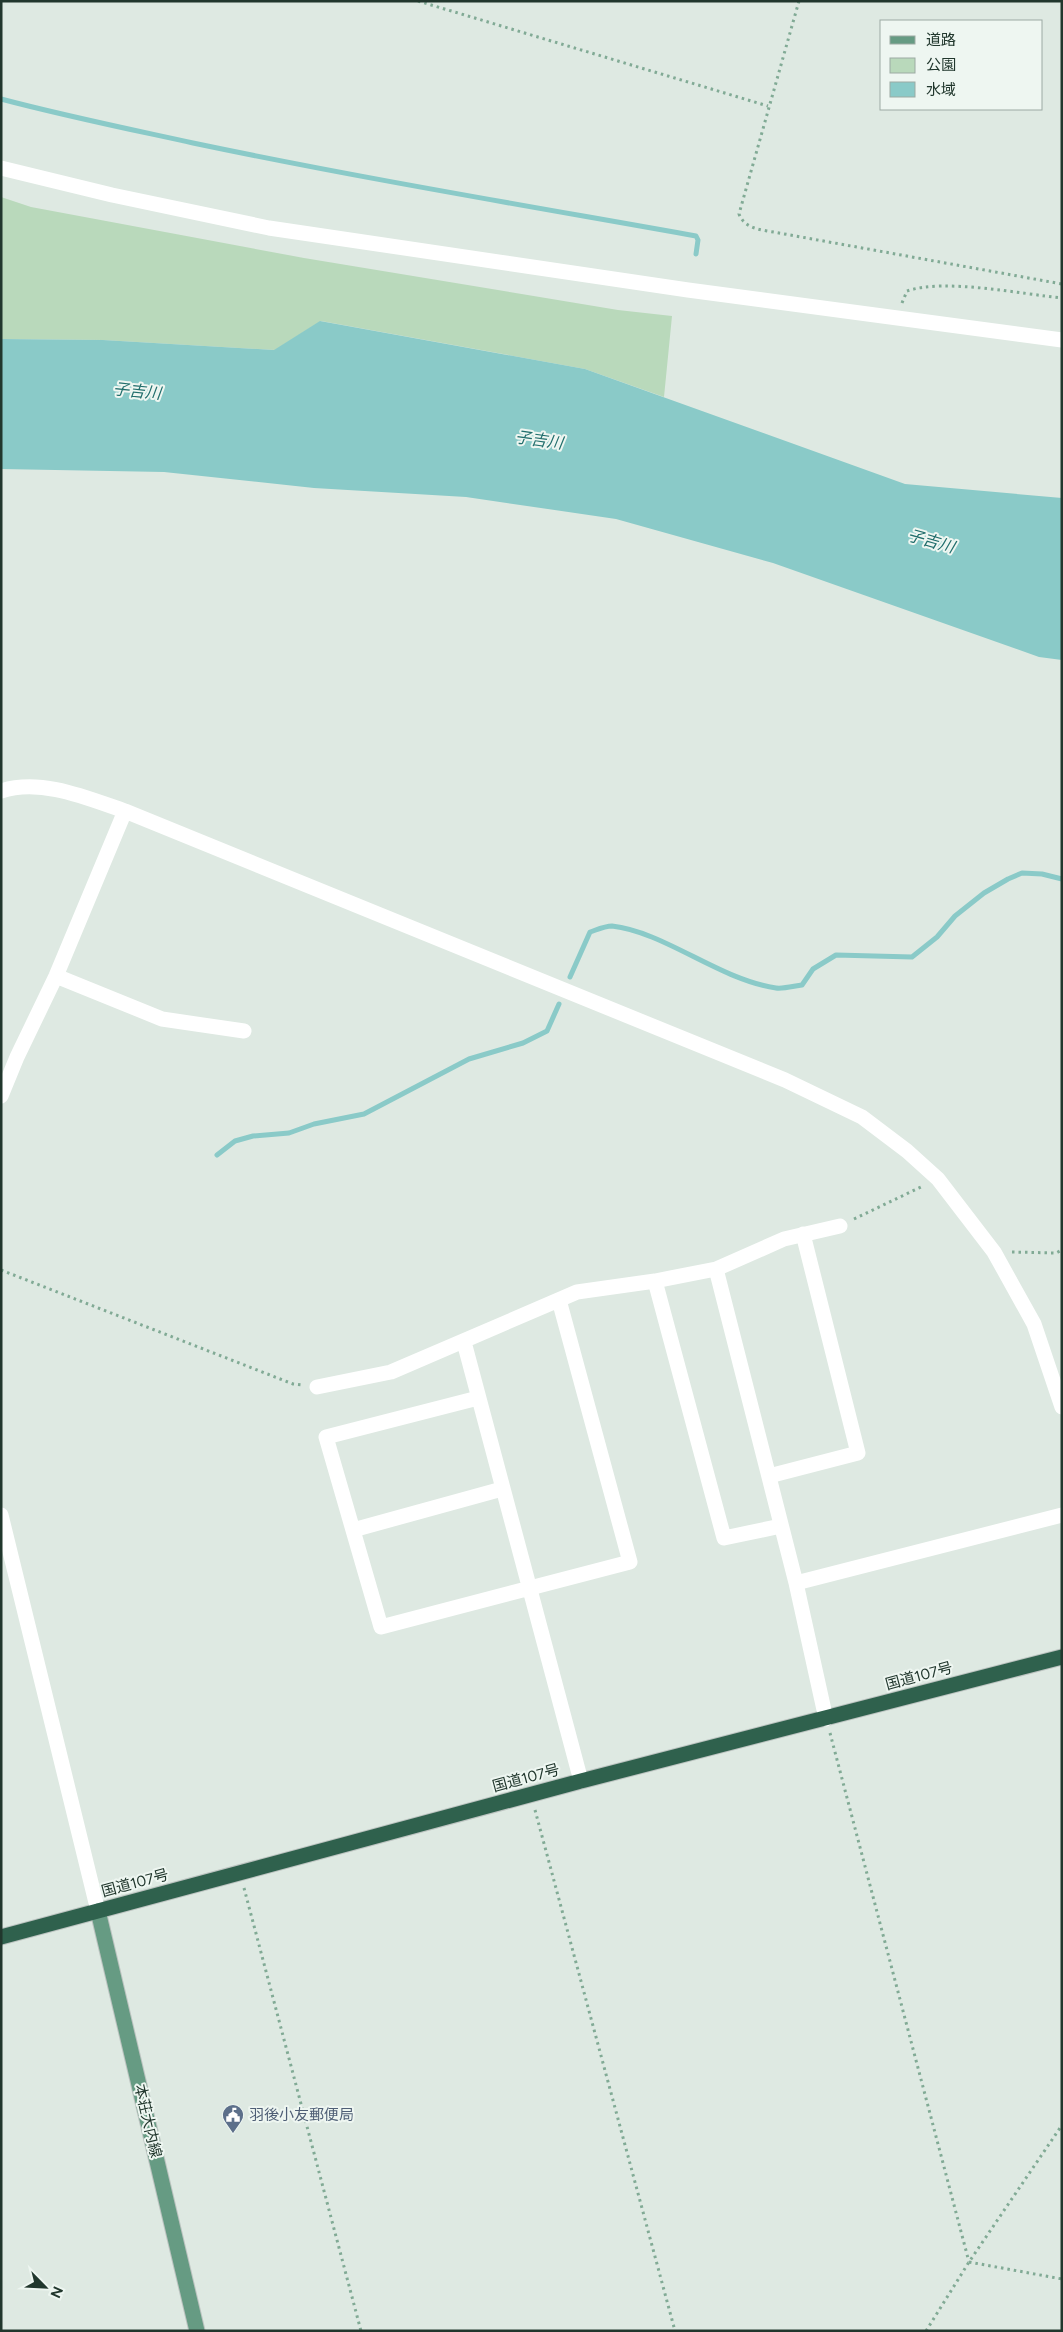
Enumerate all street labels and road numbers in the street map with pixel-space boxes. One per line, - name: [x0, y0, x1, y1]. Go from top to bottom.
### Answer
- street label: 国道107号: [883, 1658, 955, 1694]
- street label: 国道107号: [490, 1760, 562, 1796]
- street label: 国道107号: [99, 1865, 171, 1901]
- street label: 本荘大内線: [131, 2082, 165, 2160]

